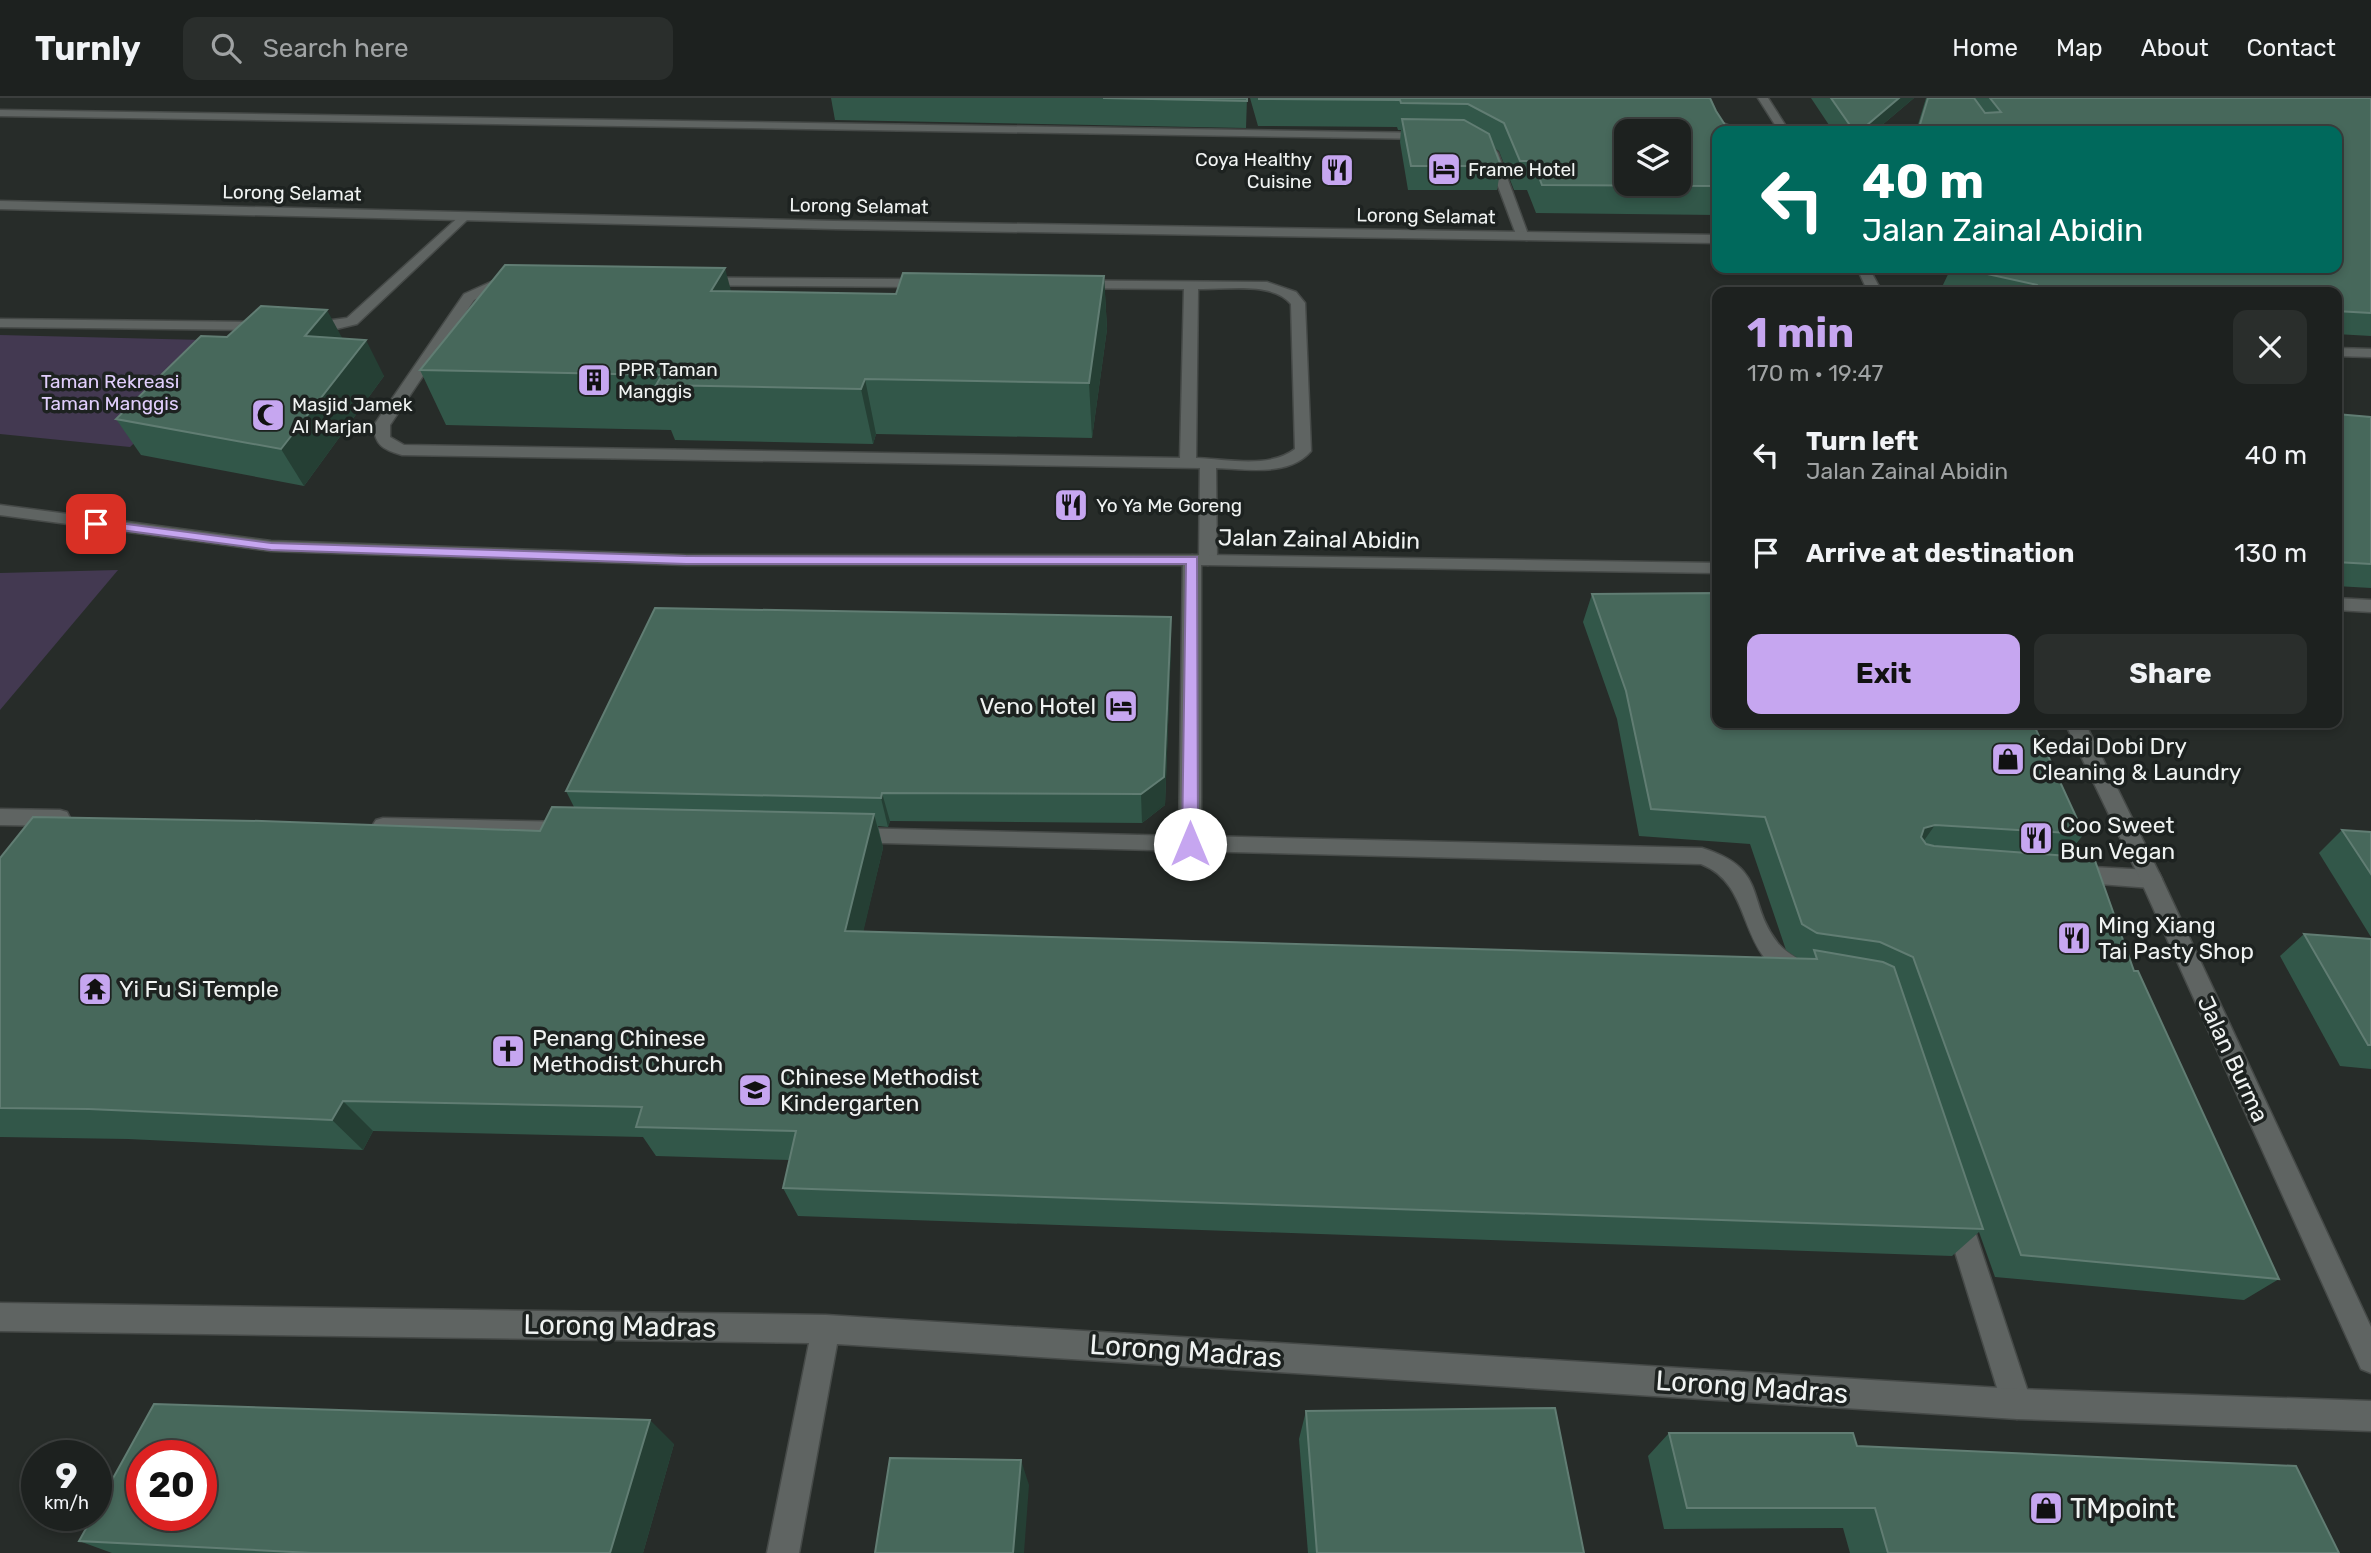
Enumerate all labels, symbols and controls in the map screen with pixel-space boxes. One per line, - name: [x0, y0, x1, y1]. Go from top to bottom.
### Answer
- search box: [183, 17, 673, 80]
- text: Turnly: [35, 29, 141, 68]
- icon: search: [207, 29, 245, 67]
- text: Search here: [263, 33, 409, 64]
- text: Home: [1952, 34, 2018, 62]
- text: Map: [2056, 34, 2103, 62]
- text: About: [2141, 34, 2209, 62]
- text: Contact: [2247, 34, 2336, 62]
- map controls: [1614, 119, 1691, 196]
- button: layers: [1614, 119, 1691, 196]
- place label: Coya Healthy Cuisine: [1195, 148, 1312, 193]
- hotel icon: Frame Hotel: [1425, 150, 1463, 188]
- restaurant icon: Coya Healthy Cuisine: [1318, 151, 1356, 189]
- text: 40 m: [1862, 152, 1984, 210]
- icon: left: [1747, 154, 1838, 245]
- place label: Frame Hotel: [1468, 158, 1576, 181]
- street label: Lorong Selamat: [222, 180, 362, 206]
- street label: Lorong Selamat: [789, 193, 929, 219]
- street label: Lorong Selamat: [1356, 203, 1496, 229]
- text: Jalan Zainal Abidin: [1862, 211, 2143, 249]
- text: 1 min: [1747, 308, 1854, 358]
- button: close: [2233, 310, 2307, 384]
- place label: PPR Taman Manggis: [618, 358, 718, 403]
- text: 170 m · 19:47: [1747, 359, 1883, 387]
- building icon: PPR Taman Manggis: [575, 361, 613, 399]
- park label: Taman Rekreasi Taman Manggis: [41, 370, 179, 415]
- place label: Masjid Jamek Al Marjan: [292, 393, 413, 438]
- mosque icon: Masjid Jamek Al Marjan: [249, 396, 287, 434]
- text: Turn left: [1806, 426, 1918, 457]
- icon: left: [1747, 436, 1785, 474]
- text: 40 m: [2245, 440, 2307, 471]
- text: Jalan Zainal Abidin: [1806, 457, 2008, 485]
- restaurant icon: Yo Ya Me Goreng: [1052, 486, 1090, 524]
- pin: [66, 494, 126, 554]
- place label: Yo Ya Me Goreng: [1096, 494, 1242, 517]
- icon: arrive: [77, 505, 115, 543]
- street label: Jalan Zainal Abidin: [1218, 523, 1420, 555]
- icon: arrive: [1747, 534, 1785, 572]
- text: Arrive at destination: [1806, 538, 2074, 569]
- text: 130 m: [2234, 538, 2307, 569]
- button: Exit: [1747, 634, 2020, 714]
- button: Share: [2034, 634, 2307, 714]
- hotel icon: Veno Hotel: [1102, 687, 1140, 725]
- place label: Veno Hotel: [980, 692, 1096, 720]
- place label: Kedai Dobi Dry Cleaning & Laundry: [2032, 732, 2242, 786]
- shop icon: Kedai Dobi Dry Cleaning & Laundry: [1989, 740, 2027, 778]
- position arrow: [1153, 807, 1227, 881]
- place label: Coo Sweet Bun Vegan: [2060, 811, 2175, 865]
- restaurant icon: Coo Sweet Bun Vegan: [2017, 819, 2055, 857]
- place label: Ming Xiang Tai Pasty Shop: [2098, 911, 2254, 965]
- restaurant icon: Ming Xiang Tai Pasty Shop: [2055, 919, 2093, 957]
- temple icon: Yi Fu Si Temple: [76, 970, 114, 1008]
- place label: Yi Fu Si Temple: [119, 975, 279, 1003]
- street label: Jalan Burma: [2192, 991, 2274, 1127]
- place label: Penang Chinese Methodist Church: [532, 1024, 723, 1078]
- church icon: Penang Chinese Methodist Church: [489, 1032, 527, 1070]
- place label: Chinese Methodist Kindergarten: [780, 1063, 979, 1117]
- school or university icon: Chinese Methodist Kindergarten: [736, 1071, 774, 1109]
- street label: Lorong Madras: [523, 1308, 717, 1344]
- street label: Lorong Madras: [1089, 1328, 1283, 1374]
- street label: Lorong Madras: [1655, 1364, 1849, 1410]
- speed limit sign: 20: [126, 1440, 217, 1531]
- text: 9: [55, 1455, 78, 1497]
- shop icon: TMpoint: [2027, 1489, 2065, 1527]
- text: km/h: [44, 1492, 89, 1514]
- place label: TMpoint: [2070, 1492, 2176, 1525]

